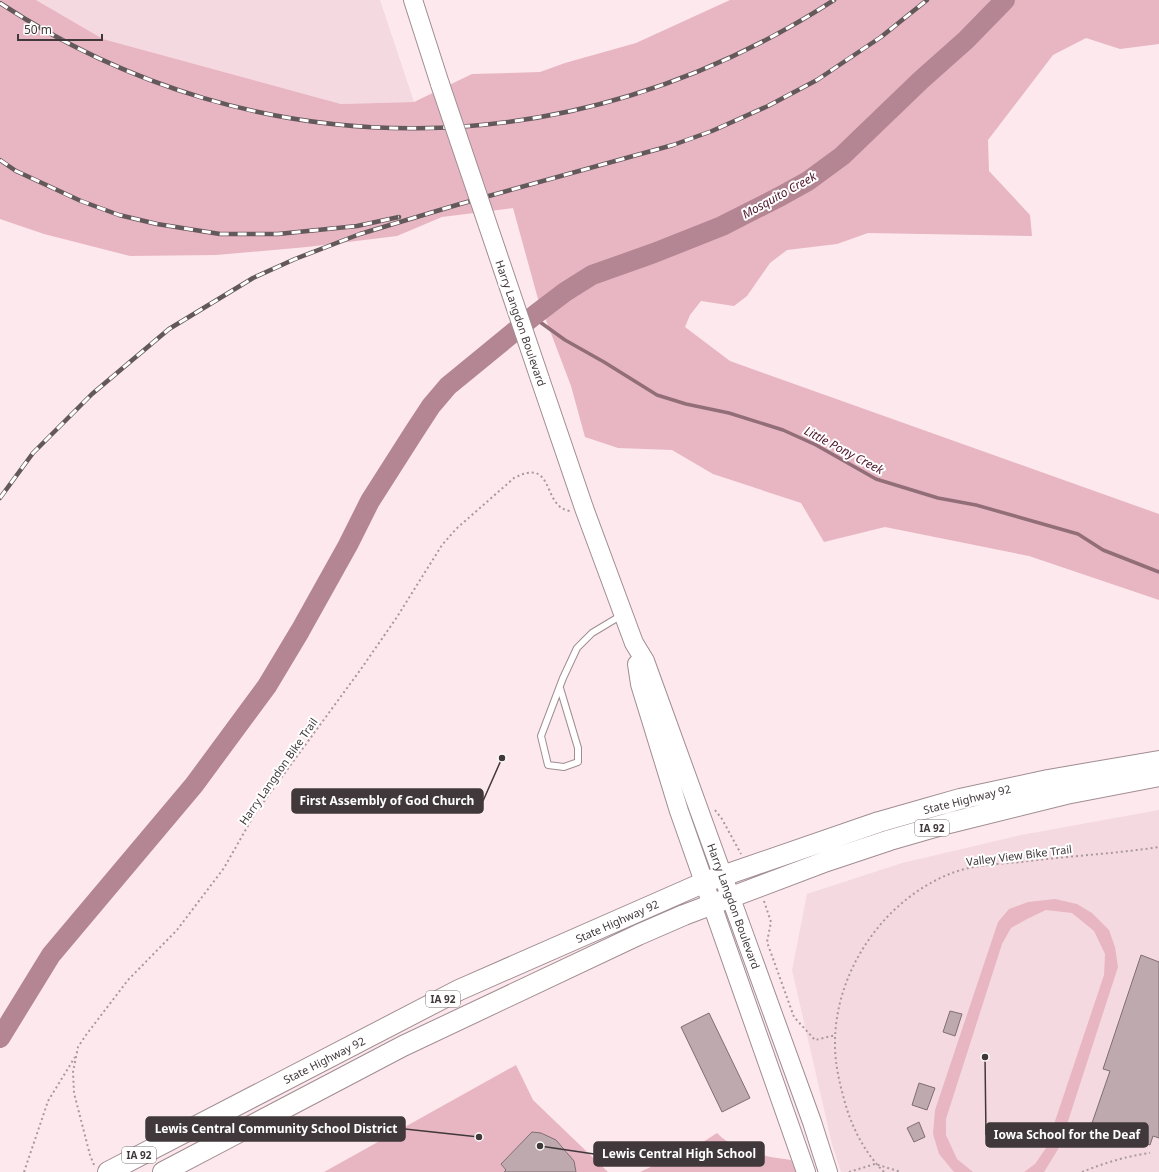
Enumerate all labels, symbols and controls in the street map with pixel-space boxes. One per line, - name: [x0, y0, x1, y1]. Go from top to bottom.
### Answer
- scale bar: [18, 16, 102, 42]
- text: 50 m: [24, 21, 52, 38]
- water label: Mosquito Creek: [739, 167, 820, 222]
- street label: Harry Langdon Boulevard: [492, 258, 550, 388]
- water label: Little Pony Creek: [801, 422, 888, 479]
- street label: Harry Langdon Bike Trail: [235, 715, 321, 827]
- street label: State Highway 92: [922, 781, 1012, 817]
- callout: First Assembly of God Church: [292, 789, 483, 813]
- text: First Assembly of God Church: [300, 792, 474, 809]
- road number: IA 92: [915, 820, 949, 836]
- street label: Harry Langdon Boulevard: [704, 841, 764, 971]
- street label: Valley View Bike Trail: [965, 841, 1073, 869]
- street label: State Highway 92: [573, 896, 661, 946]
- road number: IA 92: [426, 991, 460, 1007]
- street label: State Highway 92: [281, 1033, 367, 1087]
- callout: Lewis Central Community School District: [146, 1117, 405, 1141]
- text: Lewis Central Community School District: [155, 1120, 397, 1137]
- callout: Iowa School for the Deaf: [986, 1123, 1148, 1147]
- text: Iowa School for the Deaf: [994, 1126, 1142, 1143]
- callout: Lewis Central High School: [594, 1142, 764, 1166]
- text: Lewis Central High School: [602, 1145, 756, 1162]
- road number: IA 92: [122, 1147, 156, 1163]

